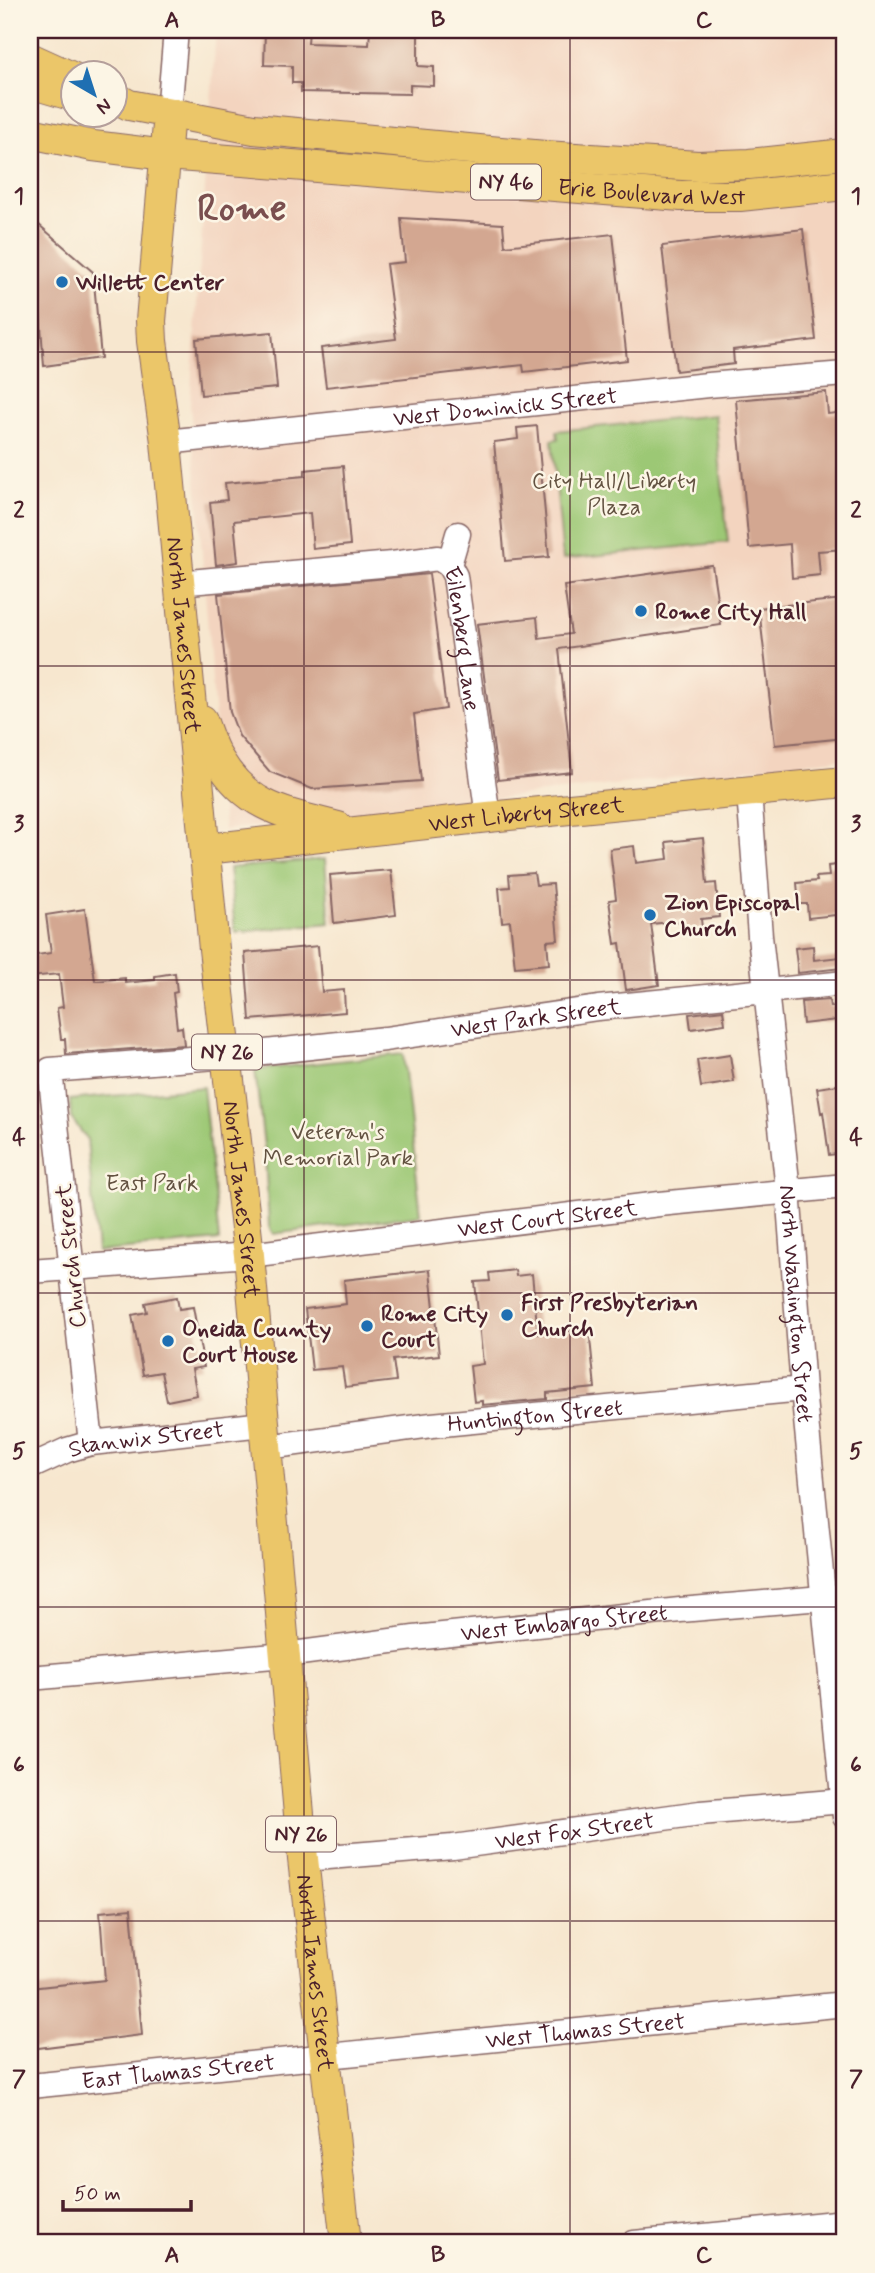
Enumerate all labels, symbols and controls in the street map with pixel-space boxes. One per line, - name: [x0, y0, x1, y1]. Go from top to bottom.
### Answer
- text: A: [164, 6, 180, 36]
- text: B: [431, 6, 446, 36]
- text: C: [696, 6, 713, 36]
- north arrow: [60, 60, 130, 130]
- text: N: [91, 92, 117, 120]
- road number: NY 46: [471, 164, 541, 200]
- street label: Erie Boulevard West: [557, 173, 746, 213]
- text: 1: [14, 182, 24, 212]
- text: 1: [851, 182, 861, 212]
- district label: Rome: [197, 186, 287, 234]
- place label: Willett Center: [75, 269, 225, 299]
- marker: Willett Center: [54, 274, 70, 290]
- street label: West Dominick Street: [392, 382, 619, 435]
- park label: City Hall/Liberty Plaza: [532, 467, 696, 523]
- text: 2: [13, 496, 25, 526]
- text: 2: [850, 496, 862, 526]
- street label: North James Street: [158, 535, 207, 736]
- street label: Eilenberg Lane: [436, 562, 486, 713]
- place label: Rome City Hall: [655, 598, 807, 628]
- marker: Rome City Hall: [633, 603, 649, 619]
- street label: West Liberty Street: [427, 791, 626, 841]
- text: 3: [14, 810, 25, 840]
- text: 3: [851, 810, 862, 840]
- place label: Zion Episcopal Church: [664, 889, 800, 945]
- marker: Zion Episcopal Church: [642, 907, 658, 923]
- street label: West Park Street: [449, 993, 623, 1046]
- road number: NY 26: [192, 1034, 262, 1070]
- street label: North James Street: [214, 1099, 266, 1300]
- park label: Veteran's Memorial Park: [263, 1118, 413, 1174]
- text: 4: [12, 1123, 26, 1153]
- text: 4: [849, 1123, 863, 1153]
- park label: East Park: [106, 1169, 198, 1199]
- street label: Church Street: [49, 1182, 94, 1329]
- street label: North Washington Street: [771, 1184, 819, 1424]
- street label: West Court Street: [456, 1194, 639, 1246]
- place label: First Presbyterian Church: [521, 1289, 698, 1345]
- place label: Rome City Court: [381, 1300, 488, 1356]
- marker: First Presbyterian Church: [499, 1307, 515, 1323]
- place label: Oneida County Court House: [182, 1315, 332, 1371]
- marker: Rome City Court: [359, 1318, 375, 1334]
- marker: Oneida County Court House: [160, 1333, 176, 1349]
- street label: Huntington Street: [446, 1394, 624, 1440]
- street label: Stanwix Street: [65, 1415, 226, 1466]
- text: 5: [12, 1437, 26, 1467]
- text: 5: [849, 1437, 863, 1467]
- street label: West Embargo Street: [459, 1598, 669, 1650]
- text: 6: [13, 1751, 25, 1781]
- text: 6: [850, 1751, 862, 1781]
- street label: West Fox Street: [493, 1806, 656, 1858]
- road number: NY 26: [266, 1816, 336, 1852]
- street label: North James Street: [288, 1873, 340, 2074]
- street label: West Thomas Street: [484, 2007, 687, 2057]
- street label: East Thomas Street: [80, 2048, 277, 2098]
- text: 7: [12, 2065, 26, 2095]
- text: 7: [849, 2065, 863, 2095]
- scale bar: [63, 2168, 191, 2212]
- text: 50 m: [74, 2180, 121, 2208]
- text: A: [164, 2241, 180, 2271]
- text: B: [431, 2241, 446, 2271]
- text: C: [696, 2241, 713, 2271]

